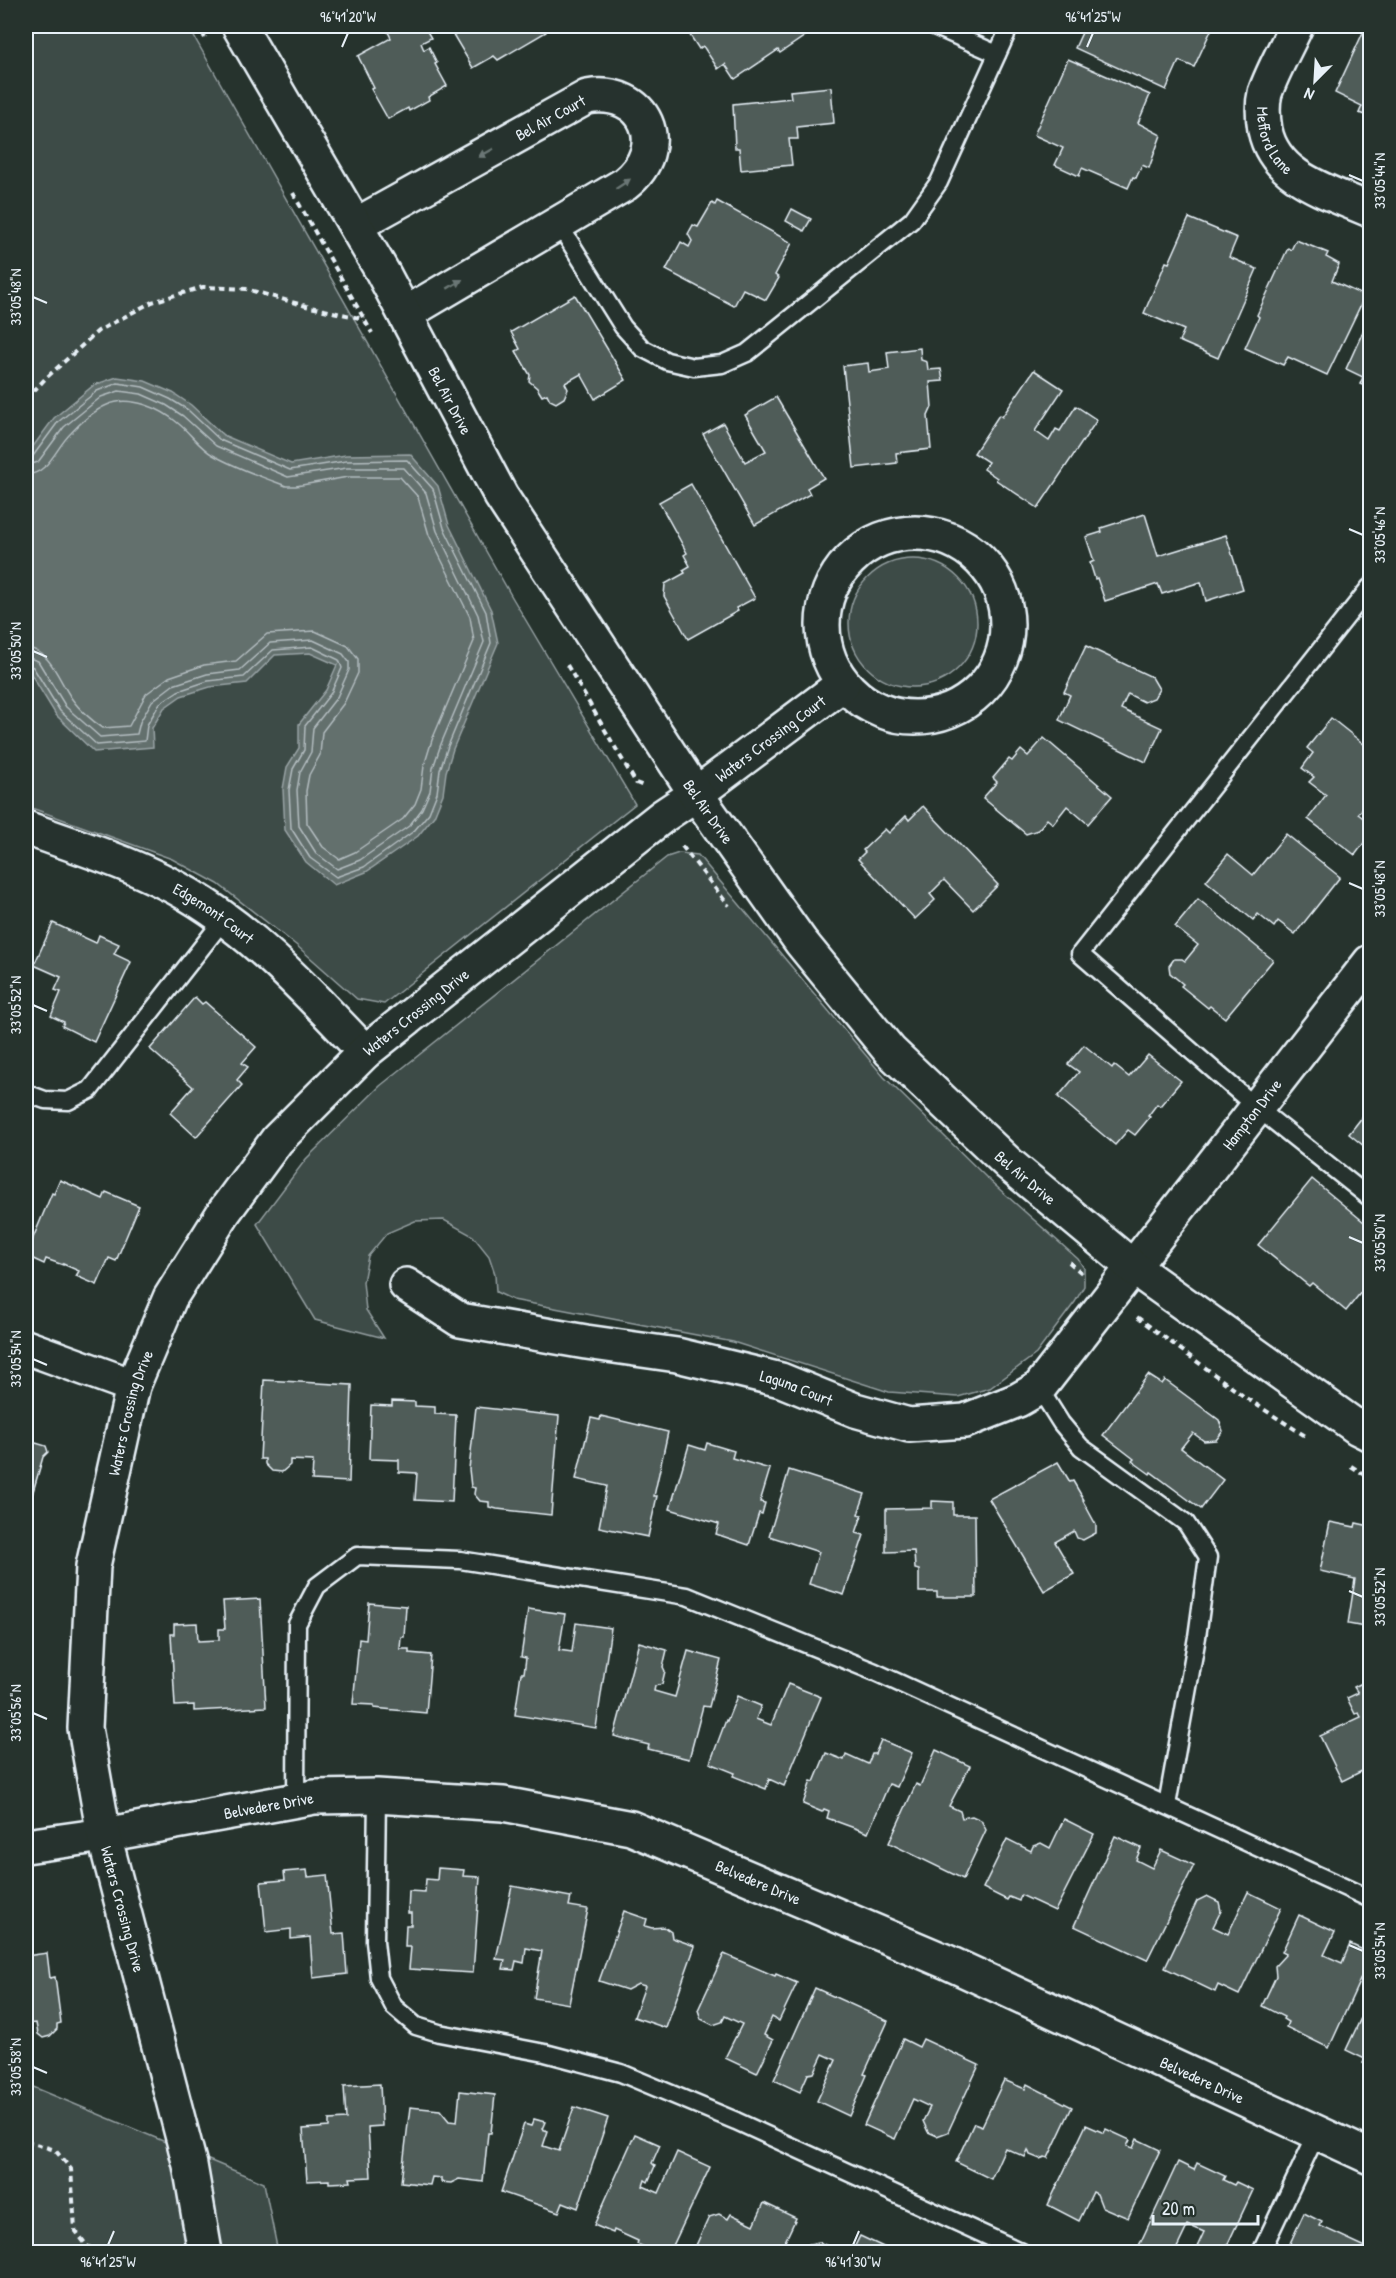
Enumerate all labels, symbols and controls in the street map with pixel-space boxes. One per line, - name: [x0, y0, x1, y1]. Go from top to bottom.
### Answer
- text: 96°41'20"W: [320, 6, 377, 27]
- text: 96°41'25"W: [1065, 6, 1122, 27]
- north arrow: [1285, 51, 1345, 111]
- text: N: [1300, 83, 1317, 106]
- street label: Bel Air Court: [511, 89, 590, 146]
- street label: Mefford Lane: [1252, 106, 1298, 180]
- one-way arrow: [477, 148, 494, 158]
- text: 33°05'44"N: [1369, 153, 1390, 209]
- one-way arrow: [615, 179, 631, 190]
- text: 33°05'48"N: [5, 268, 26, 326]
- one-way arrow: [447, 279, 463, 290]
- street label: Bel Air Drive: [423, 363, 478, 439]
- text: 33°05'46"N: [1369, 507, 1390, 563]
- text: 33°05'50"N: [5, 622, 26, 680]
- street label: Waters Crossing Court: [711, 690, 830, 787]
- street label: Bel Air Drive: [678, 775, 739, 849]
- text: 33°05'48"N: [1369, 860, 1390, 918]
- street label: Edgemont Court: [169, 877, 259, 949]
- street label: Waters Crossing Drive: [358, 963, 474, 1061]
- text: 33°05'52"N: [5, 976, 26, 1034]
- street label: Hampton Drive: [1217, 1074, 1287, 1154]
- street label: Bel Air Drive: [990, 1145, 1061, 1210]
- text: 33°05'50"N: [1369, 1214, 1390, 1272]
- text: 33°05'54"N: [5, 1331, 26, 1387]
- street label: Waters Crossing Drive: [102, 1346, 158, 1478]
- street label: Laguna Court: [758, 1364, 837, 1411]
- text: 33°05'52"N: [1369, 1568, 1390, 1626]
- text: 33°05'56"N: [5, 1684, 26, 1742]
- street label: Belvedere Drive: [222, 1786, 316, 1824]
- street label: Waters Crossing Drive: [96, 1844, 151, 1975]
- street label: Belvedere Drive: [712, 1854, 805, 1910]
- text: 33°05'54"N: [1369, 1923, 1390, 1979]
- text: 33°05'58"N: [5, 2038, 26, 2096]
- street label: Belvedere Drive: [1157, 2051, 1249, 2109]
- scale bar: [1153, 2188, 1258, 2226]
- text: 20 m: [1162, 2196, 1195, 2221]
- text: 96°41'25"W: [80, 2251, 137, 2272]
- text: 96°41'30"W: [825, 2251, 882, 2272]

